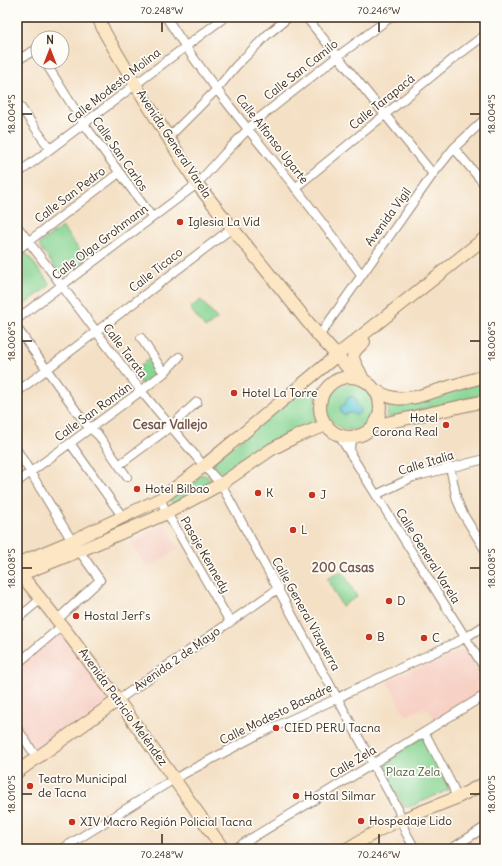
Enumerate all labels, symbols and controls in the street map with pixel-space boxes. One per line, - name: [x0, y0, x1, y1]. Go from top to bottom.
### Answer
- text: 70.248°W: [141, 4, 183, 17]
- text: 70.246°W: [358, 4, 400, 17]
- north arrow: [30, 30, 70, 70]
- text: N: [46, 33, 54, 47]
- street label: Calle San Camilo: [261, 36, 341, 103]
- street label: Calle Modesto Molina: [64, 45, 163, 127]
- street label: Calle Tarapacá: [346, 71, 418, 133]
- street label: Avenida General Varela: [134, 87, 215, 201]
- street label: Calle Alfonso Ugarte: [233, 91, 312, 186]
- text: 18.004°S: [5, 94, 18, 134]
- text: 18.004°S: [485, 94, 498, 134]
- street label: Calle San Carlos: [89, 114, 152, 194]
- street label: Calle San Pedro: [31, 163, 108, 226]
- street label: Avenida Vigil: [361, 185, 414, 249]
- street label: Calle Olga Grohmann: [49, 201, 151, 283]
- place label: Iglesia La Vid: [188, 214, 260, 229]
- marker: Iglesia La Vid: [175, 217, 185, 227]
- street label: Calle Ticaco: [126, 244, 186, 295]
- text: 18.006°S: [5, 321, 18, 361]
- street label: Calle Tarata: [100, 321, 151, 381]
- text: 18.006°S: [485, 321, 498, 361]
- street label: Calle San Román: [51, 379, 134, 444]
- place label: Hotel La Torre: [242, 385, 318, 400]
- marker: Hotel La Torre: [229, 388, 239, 398]
- place label: Hotel Corona Real: [372, 410, 438, 439]
- district label: Cesar Vallejo: [132, 416, 208, 433]
- marker: Hotel Corona Real: [441, 420, 451, 430]
- street label: Calle Italia: [396, 447, 456, 478]
- place label: Hotel Bilbao: [145, 481, 210, 496]
- marker: Hotel Bilbao: [132, 484, 142, 494]
- place label: K: [266, 485, 274, 500]
- place label: J: [320, 487, 326, 502]
- marker: K: [253, 488, 263, 498]
- marker: J: [307, 490, 317, 500]
- street label: Calle General Varela: [393, 505, 464, 606]
- street label: Pasaje Kennedy: [177, 514, 233, 596]
- place label: L: [301, 522, 308, 537]
- marker: L: [288, 525, 298, 535]
- text: 18.008°S: [5, 548, 18, 588]
- text: 18.008°S: [485, 548, 498, 588]
- street label: Calle General Vizquerra: [269, 554, 344, 673]
- district label: 200 Casas: [312, 559, 374, 576]
- place label: D: [397, 593, 406, 608]
- marker: D: [384, 596, 394, 606]
- place label: Hostal Jerf's: [84, 608, 150, 623]
- marker: Hostal Jerf's: [71, 611, 81, 621]
- street label: Avenida 2 de Mayo: [131, 623, 223, 694]
- place label: B: [377, 629, 385, 644]
- place label: C: [432, 630, 440, 645]
- marker: B: [364, 632, 374, 642]
- marker: C: [419, 633, 429, 643]
- street label: Avenida Patricio Meléndez: [76, 645, 171, 769]
- street label: Calle Modesto Basadre: [217, 680, 334, 747]
- place label: CIED PERU Tacna: [284, 720, 381, 735]
- marker: CIED PERU Tacna: [271, 723, 281, 733]
- street label: Calle Zela: [327, 742, 379, 781]
- park label: Plaza Zela: [386, 764, 440, 779]
- place label: Teatro Municipal de Tacna: [38, 771, 127, 800]
- text: 18.010°S: [5, 775, 18, 813]
- text: 18.010°S: [485, 775, 498, 813]
- marker: Teatro Municipal de Tacna: [25, 781, 35, 791]
- place label: Hostal Silmar: [304, 788, 376, 803]
- marker: Hostal Silmar: [291, 791, 301, 801]
- place label: Hospedaje Lido: [369, 813, 452, 828]
- place label: XIV Macro Región Policial Tacna: [80, 814, 252, 829]
- marker: Hospedaje Lido: [356, 816, 366, 826]
- marker: XIV Macro Región Policial Tacna: [67, 817, 77, 827]
- text: 70.248°W: [141, 848, 183, 861]
- text: 70.246°W: [358, 848, 400, 861]

